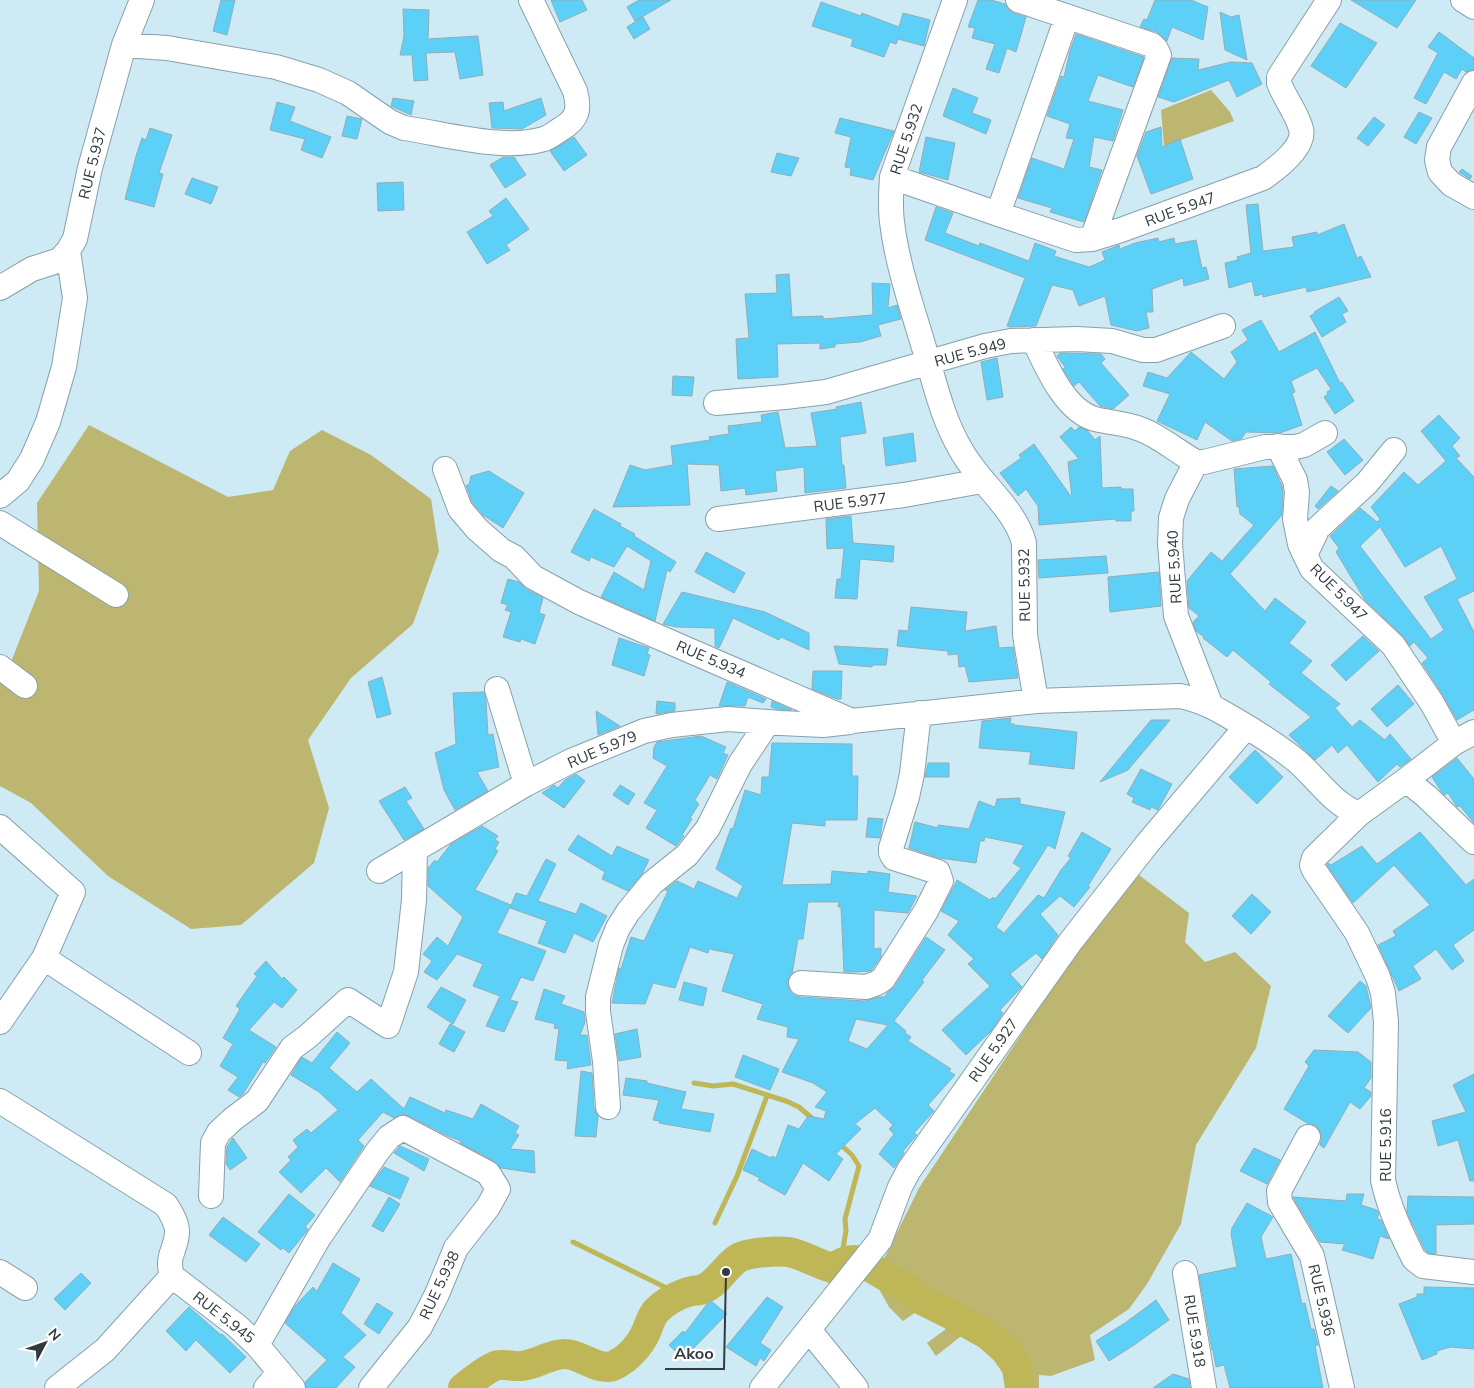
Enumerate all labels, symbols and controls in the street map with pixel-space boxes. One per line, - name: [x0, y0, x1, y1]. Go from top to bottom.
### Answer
- street label: RUE 5.932: [886, 101, 926, 177]
- street label: RUE 5.937: [74, 125, 110, 201]
- street label: RUE 5.947: [1142, 188, 1218, 230]
- street label: RUE 5.949: [932, 333, 1008, 371]
- street label: RUE 5.977: [812, 488, 888, 516]
- street label: RUE 5.940: [1163, 530, 1185, 604]
- street label: RUE 5.932: [1014, 548, 1034, 622]
- street label: RUE 5.947: [1306, 559, 1372, 625]
- street label: RUE 5.934: [673, 636, 749, 682]
- street label: RUE 5.979: [564, 726, 640, 772]
- street label: RUE 5.927: [964, 1014, 1022, 1086]
- street label: RUE 5.916: [1376, 1108, 1395, 1182]
- street label: RUE 5.938: [415, 1248, 463, 1322]
- street label: RUE 5.936: [1304, 1262, 1340, 1338]
- street label: RUE 5.945: [189, 1287, 259, 1347]
- street label: RUE 5.918: [1180, 1293, 1210, 1369]
- north arrow: [20, 1318, 70, 1368]
- text: N: [45, 1325, 65, 1344]
- callout: Akoo: [665, 1338, 724, 1369]
- text: Akoo: [674, 1343, 714, 1363]

